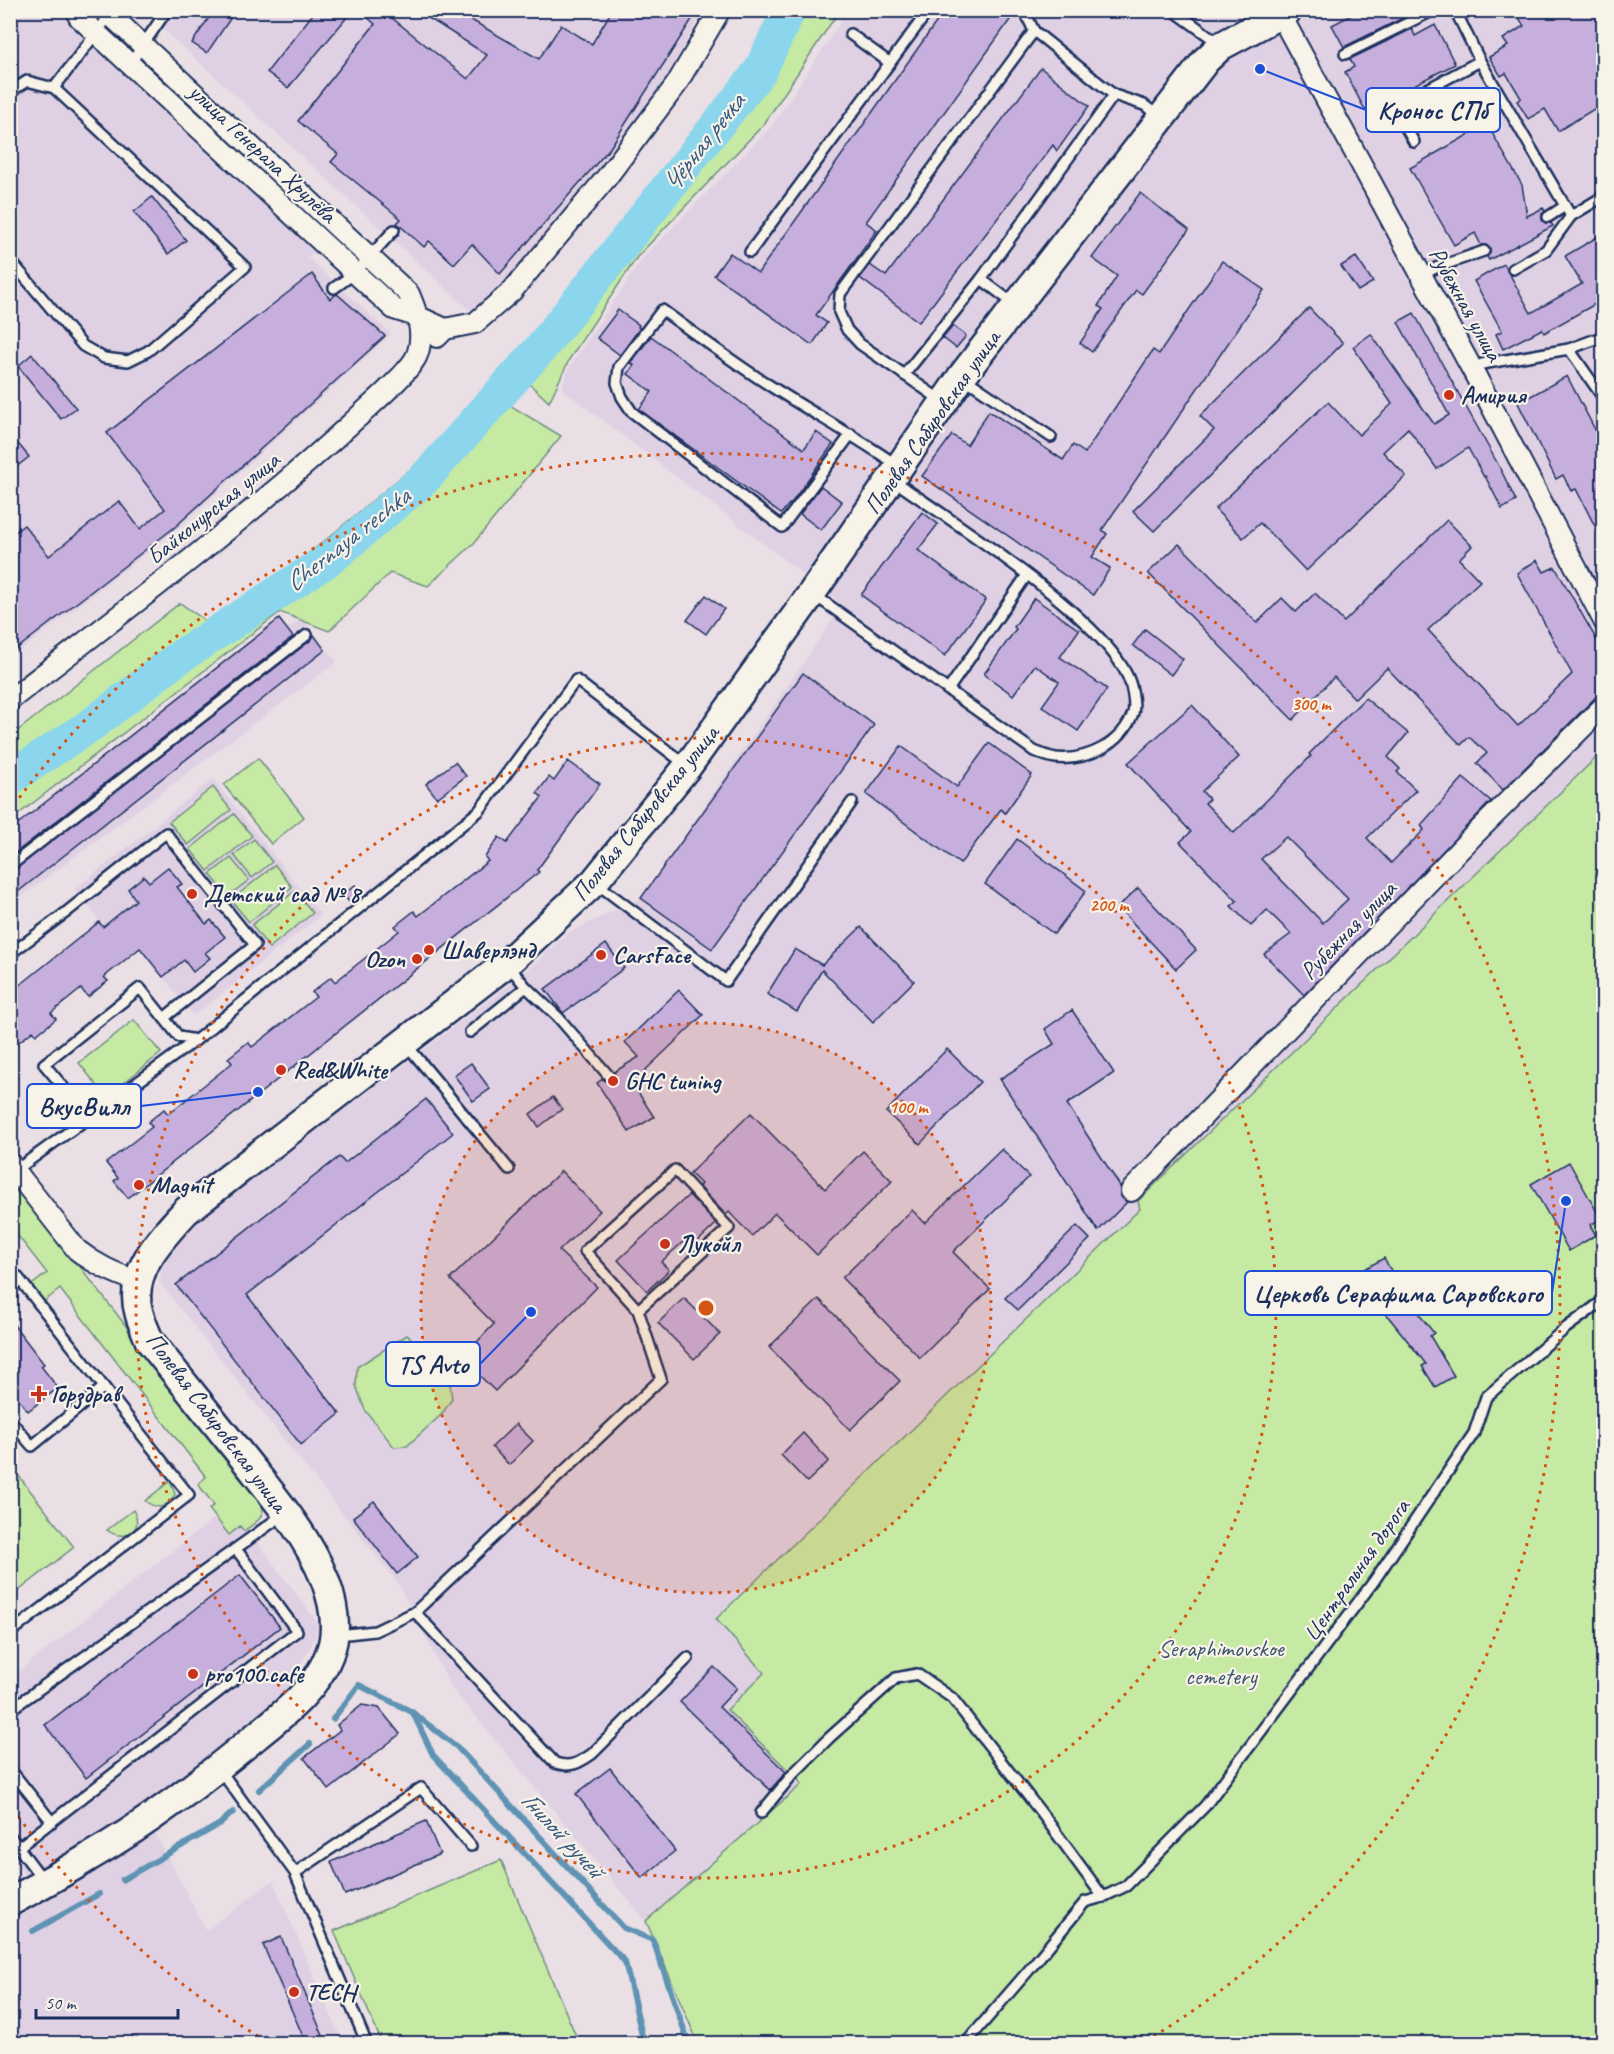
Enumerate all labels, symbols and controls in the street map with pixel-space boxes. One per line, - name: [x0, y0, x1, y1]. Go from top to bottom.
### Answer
- street label: улица Генерала Хрулёва: [181, 75, 344, 230]
- water label: Чёрная речка: [655, 84, 754, 198]
- callout: Кронос СПб: [1366, 88, 1500, 132]
- text: Кронос СПб: [1378, 94, 1495, 127]
- street label: Рубежная улица: [1422, 242, 1510, 368]
- street label: Полевая Сабировская улица: [857, 322, 1008, 520]
- place label: Амирия: [1461, 380, 1528, 410]
- marker: Амирия: [1442, 388, 1456, 402]
- street label: Байконурская улица: [140, 444, 287, 571]
- water label: Chernaya rechka: [278, 479, 418, 598]
- text: 300 m: [1292, 693, 1332, 715]
- street label: Полевая Сабировская улица: [565, 717, 727, 907]
- street label: Рубежная улица: [1293, 873, 1404, 986]
- place label: Детский сад № 8: [204, 879, 363, 909]
- marker: Детский сад № 8: [185, 887, 199, 901]
- text: 200 m: [1090, 894, 1130, 916]
- place label: Шаверлэнд: [441, 935, 538, 965]
- place label: CarsFace: [613, 940, 692, 970]
- marker: Шаверлэнд: [422, 943, 436, 957]
- place label: Ozon: [365, 944, 406, 974]
- marker: CarsFace: [594, 948, 608, 962]
- marker: Ozon: [410, 952, 424, 966]
- place label: Red&White: [293, 1055, 389, 1085]
- marker: Red&White: [274, 1063, 288, 1077]
- place label: GHC tuning: [625, 1066, 723, 1096]
- marker: GHC tuning: [606, 1074, 620, 1088]
- callout: ВкусВилл: [27, 1084, 141, 1128]
- text: ВкусВилл: [39, 1090, 131, 1123]
- text: 100 m: [889, 1096, 929, 1118]
- place label: Magnit: [151, 1170, 216, 1200]
- marker: Magnit: [132, 1178, 146, 1192]
- place label: Лукойл: [677, 1229, 742, 1259]
- marker: Лукойл: [658, 1237, 672, 1251]
- callout: Церковь Серафима Саровского: [1245, 1271, 1552, 1315]
- text: Церковь Серафима Саровского: [1253, 1277, 1544, 1310]
- centre of rings: [696, 1298, 716, 1318]
- street label: Полевая Сабировская улица: [139, 1326, 296, 1520]
- callout: TS Avto: [386, 1342, 480, 1386]
- text: TS Avto: [398, 1348, 470, 1381]
- place label: Горздрав: [51, 1379, 124, 1410]
- marker: Горздрав: [32, 1387, 46, 1401]
- street label: Центральная дорога: [1296, 1492, 1417, 1647]
- park label: Seraphimovskoe cemetery: [1158, 1633, 1286, 1691]
- place label: pro100.cafe: [205, 1659, 305, 1689]
- marker: pro100.cafe: [186, 1667, 200, 1681]
- water label: Гнилой ручей: [514, 1784, 615, 1889]
- place label: TECH: [306, 1977, 359, 2007]
- scale bar: [36, 1982, 178, 2020]
- marker: TECH: [287, 1985, 301, 1999]
- text: 50 m: [45, 1992, 78, 2014]

